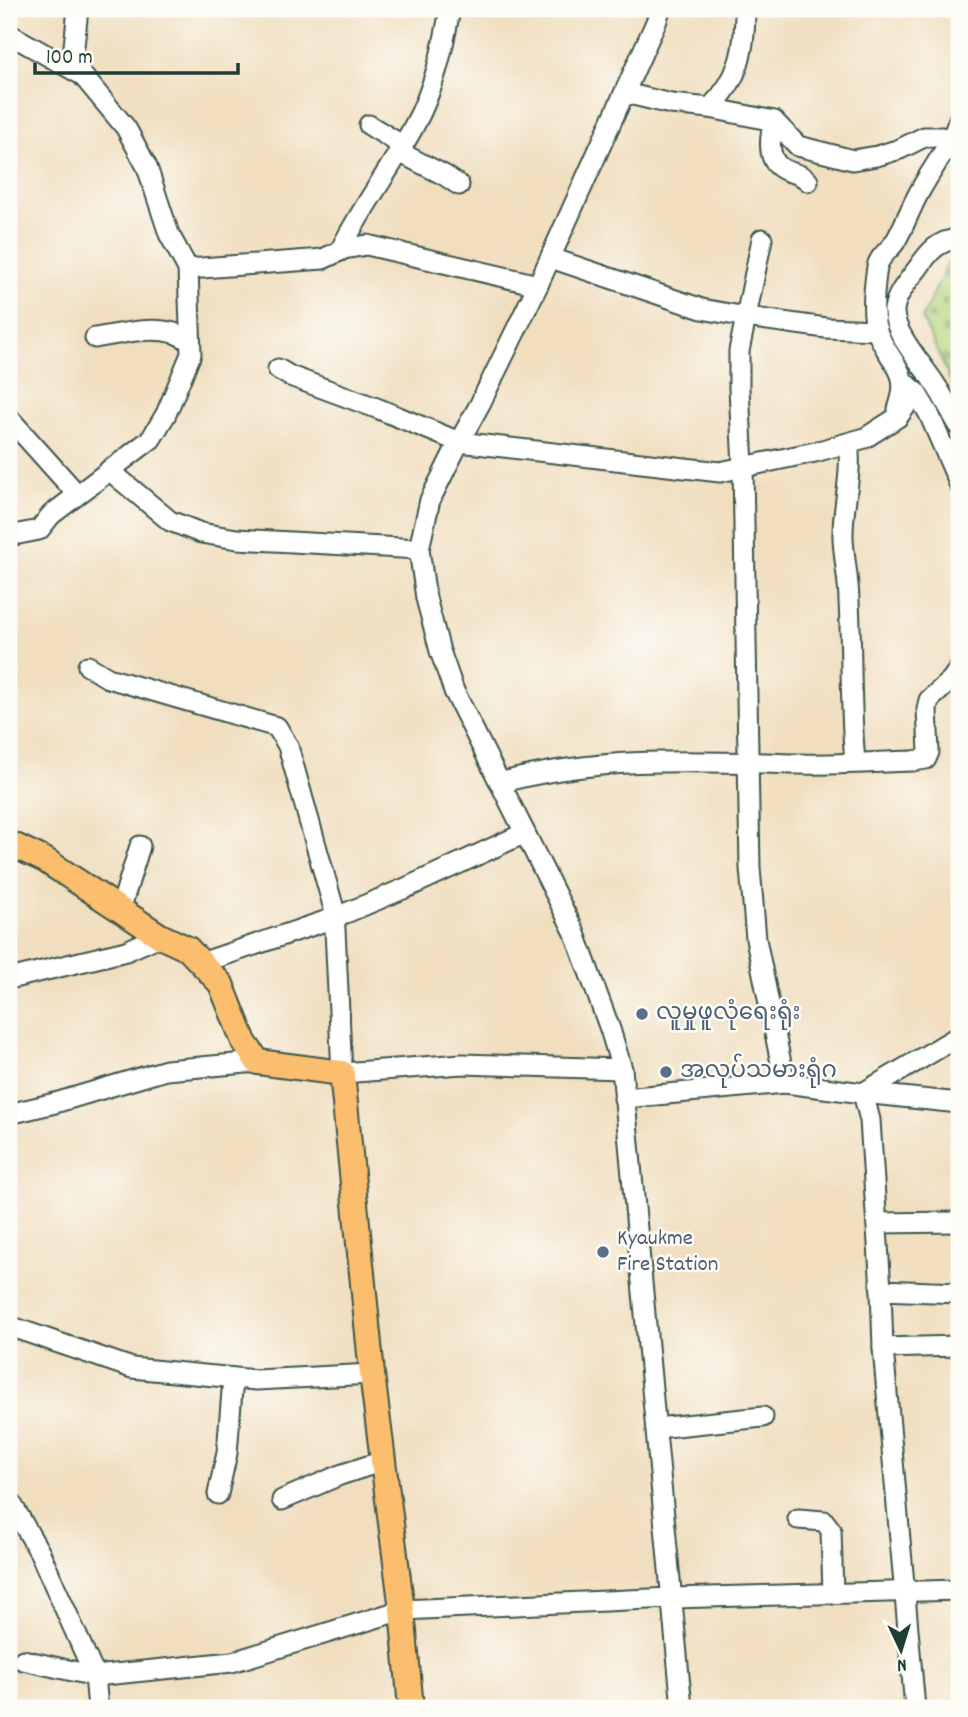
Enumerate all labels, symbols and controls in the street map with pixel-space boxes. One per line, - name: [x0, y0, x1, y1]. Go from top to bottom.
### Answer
- scale bar: [35, 32, 238, 76]
- text: 100 m: [46, 44, 93, 74]
- place label: လူမှုဖူလုံရေးရုံး: [656, 998, 800, 1031]
- marker: လူမှုဖူလုံရေးရုံး: [634, 1006, 650, 1022]
- place label: အလုပ်သမားရုံဂ: [680, 1053, 837, 1089]
- marker: အလုပ်သမားရုံဂ: [658, 1064, 674, 1080]
- place label: Kyaukme Fire Station: [617, 1223, 718, 1282]
- marker: Kyaukme Fire Station: [595, 1244, 611, 1260]
- north arrow: [866, 1616, 936, 1686]
- text: N: [896, 1650, 908, 1677]

